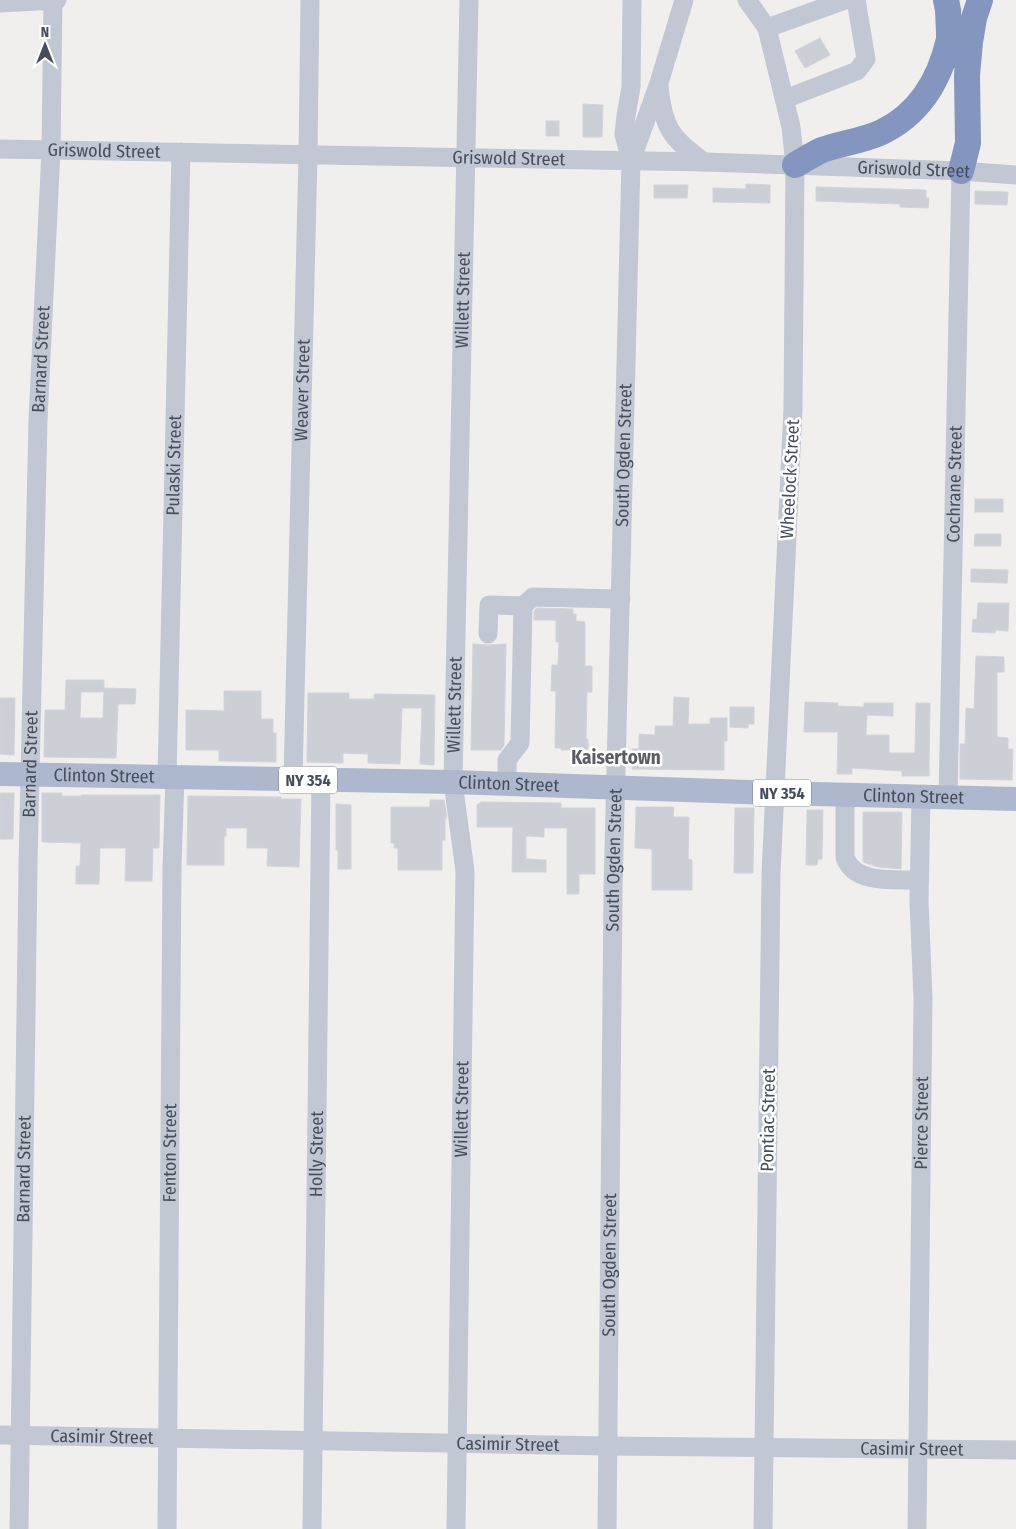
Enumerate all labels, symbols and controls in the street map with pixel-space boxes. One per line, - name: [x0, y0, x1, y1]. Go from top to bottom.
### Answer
- north arrow: [20, 20, 70, 70]
- text: N: [41, 24, 49, 41]
- street label: Griswold Street: [47, 139, 161, 163]
- street label: Griswold Street: [452, 146, 566, 170]
- street label: Griswold Street: [857, 156, 971, 183]
- street label: Willett Street: [451, 251, 475, 349]
- street label: Barnard Street: [27, 305, 54, 413]
- street label: Weaver Street: [290, 339, 315, 442]
- street label: South Ogden Street: [611, 383, 637, 527]
- street label: Pulaski Street: [162, 414, 186, 516]
- street label: Wheelock Street: [776, 419, 804, 539]
- street label: Cochrane Street: [942, 425, 967, 543]
- street label: Willett Street: [443, 656, 467, 753]
- street label: Barnard Street: [18, 710, 42, 818]
- district label: Kaisertown: [571, 746, 661, 769]
- street label: Clinton Street: [53, 764, 155, 788]
- road number: NY 354: [279, 766, 337, 794]
- street label: Clinton Street: [458, 771, 560, 797]
- road number: NY 354: [753, 780, 811, 806]
- street label: Clinton Street: [863, 784, 965, 809]
- street label: South Ogden Street: [602, 788, 627, 932]
- street label: Willett Street: [450, 1060, 473, 1158]
- street label: Pontiac Street: [756, 1068, 780, 1172]
- street label: Pierce Street: [910, 1076, 933, 1170]
- street label: Fenton Street: [158, 1103, 181, 1202]
- street label: Holly Street: [305, 1111, 328, 1197]
- street label: Barnard Street: [12, 1115, 36, 1223]
- street label: South Ogden Street: [598, 1193, 621, 1337]
- street label: Casimir Street: [50, 1425, 154, 1449]
- street label: Casimir Street: [456, 1432, 560, 1456]
- street label: Casimir Street: [860, 1437, 964, 1460]

